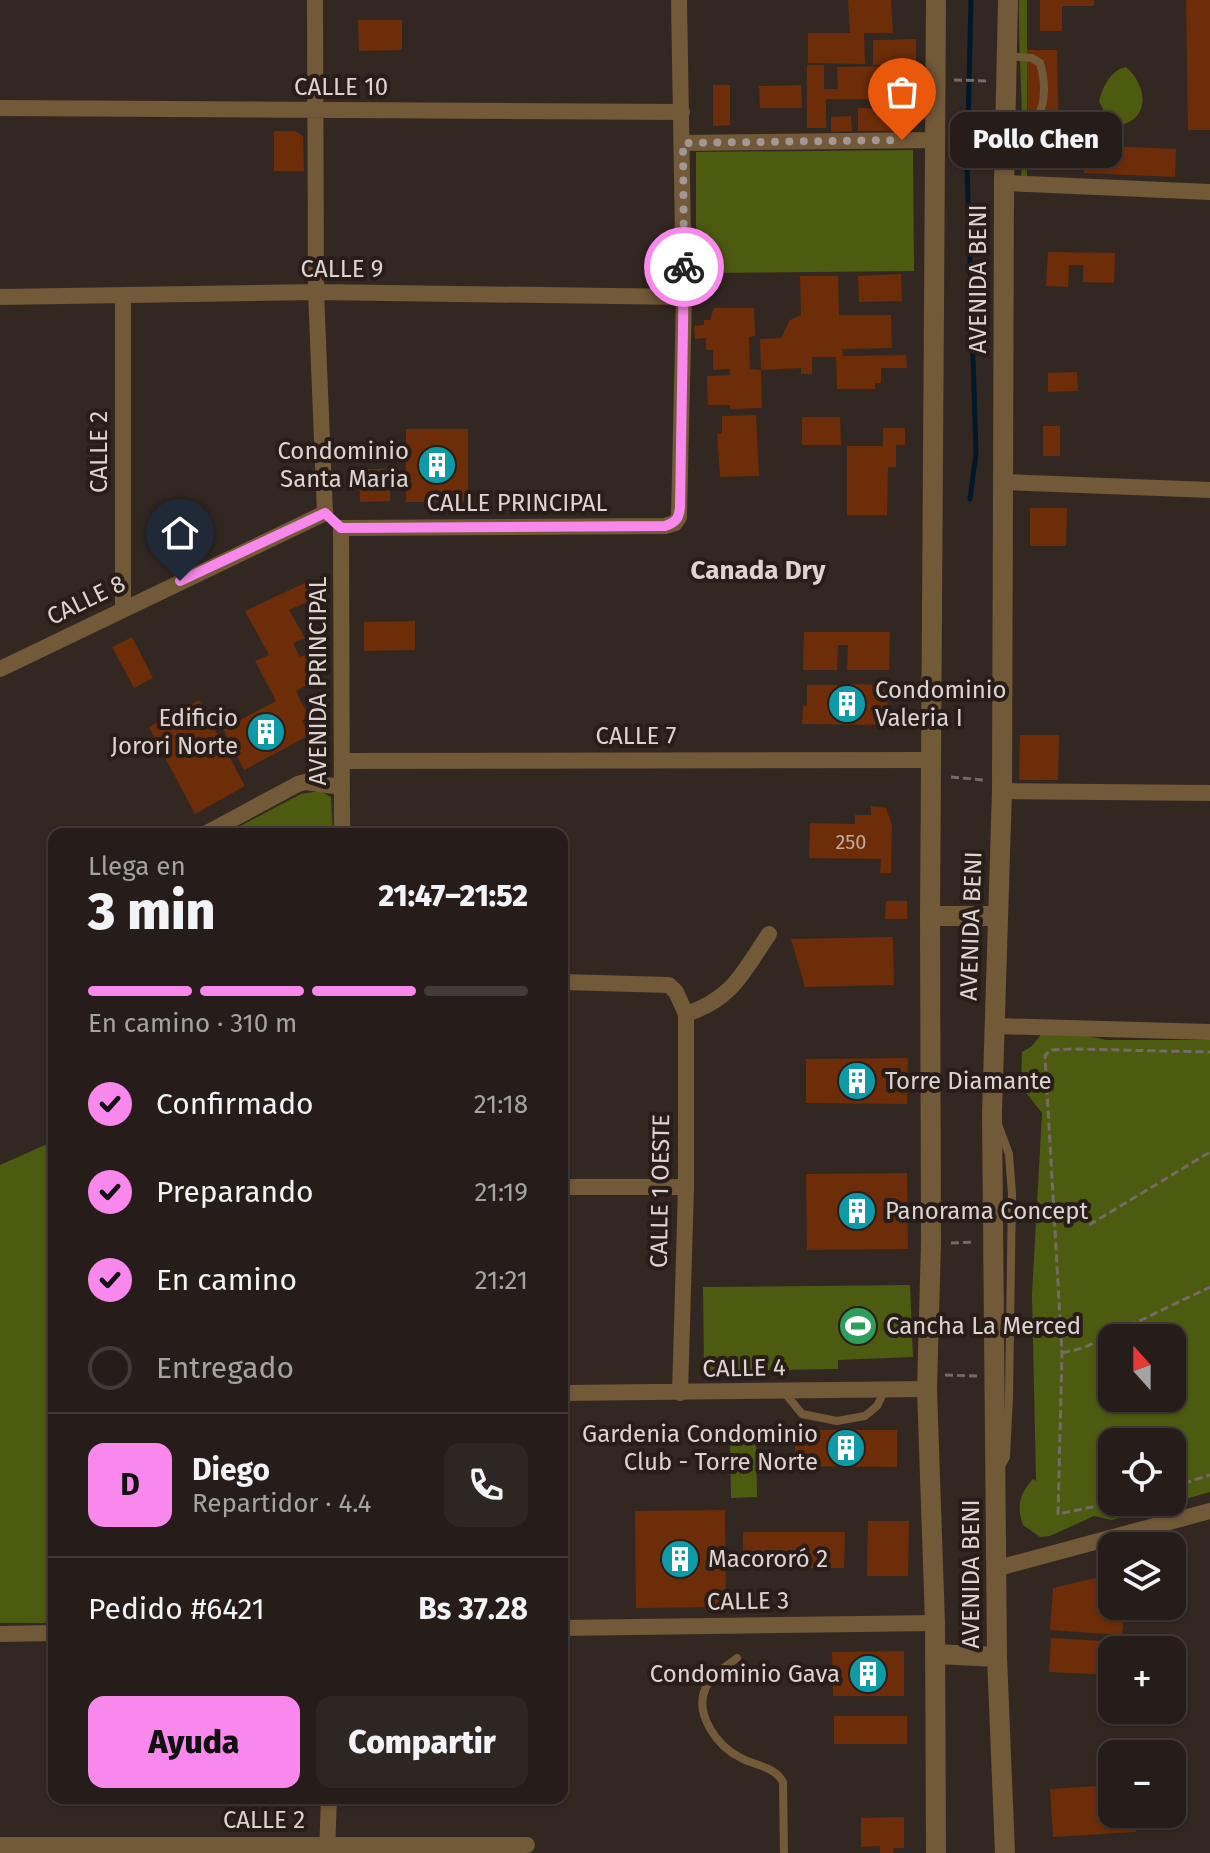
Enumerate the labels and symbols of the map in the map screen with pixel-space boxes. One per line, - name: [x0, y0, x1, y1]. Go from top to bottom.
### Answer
- pin: [868, 58, 936, 140]
- street label: CALLE 10: [294, 73, 388, 101]
- callout: Pollo Chen: [950, 112, 1122, 168]
- street label: AVENIDA BENI: [964, 204, 992, 354]
- courier: [644, 227, 724, 307]
- street label: CALLE 9: [301, 255, 383, 283]
- street label: CALLE 2: [85, 411, 113, 493]
- place label: Condominio Santa Maria: [277, 437, 409, 493]
- building icon: Condominio Santa Maria: [416, 444, 458, 486]
- street label: CALLE PRINCIPAL: [427, 489, 608, 517]
- pin: [146, 499, 214, 581]
- district label: Canada Dry: [690, 555, 826, 586]
- street label: CALLE 8: [42, 569, 130, 631]
- street label: AVENIDA PRINCIPAL: [304, 576, 332, 786]
- place label: Condominio Valeria I: [875, 676, 1007, 732]
- building icon: Condominio Valeria I: [826, 683, 868, 725]
- place label: Edificio Jorori Norte: [111, 704, 238, 760]
- building icon: Edificio Jorori Norte: [245, 711, 287, 753]
- street label: CALLE 7: [596, 722, 676, 750]
- house number: 250: [835, 830, 867, 854]
- street label: AVENIDA BENI: [954, 851, 988, 1001]
- building icon: Torre Diamante: [836, 1060, 878, 1102]
- place label: Torre Diamante: [885, 1067, 1052, 1095]
- street label: CALLE 1 OESTE: [645, 1114, 675, 1268]
- building icon: Panorama Concept: [836, 1190, 878, 1232]
- place label: Panorama Concept: [885, 1197, 1089, 1225]
- sports icon: Cancha La Merced: [837, 1305, 879, 1347]
- place label: Cancha La Merced: [886, 1312, 1081, 1340]
- north arrow: [1098, 1324, 1186, 1412]
- street label: CALLE 4: [702, 1353, 786, 1383]
- place label: Gardenia Condominio Club - Torre Norte: [582, 1420, 818, 1476]
- building icon: Gardenia Condominio Club - Torre Norte: [825, 1427, 867, 1469]
- street label: AVENIDA BENI: [957, 1499, 985, 1649]
- building icon: Macororó 2: [659, 1538, 701, 1580]
- place label: Macororó 2: [708, 1545, 828, 1573]
- street label: CALLE 3: [707, 1586, 789, 1616]
- building icon: Condominio Gava: [847, 1653, 889, 1695]
- place label: Condominio Gava: [650, 1660, 840, 1688]
- street label: CALLE 2: [223, 1806, 305, 1834]

